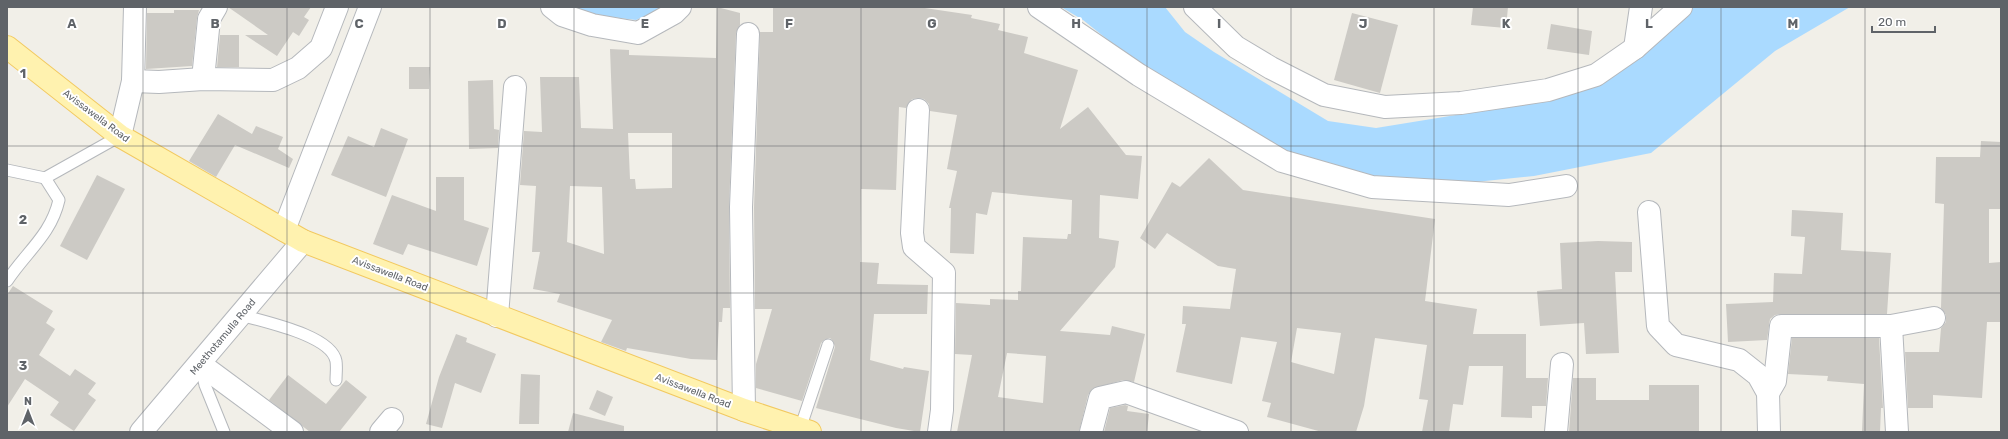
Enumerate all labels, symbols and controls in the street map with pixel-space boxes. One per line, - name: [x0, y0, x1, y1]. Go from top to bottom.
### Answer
- scale bar: [1872, 8, 1935, 34]
- text: 20 m: [1878, 15, 1906, 29]
- text: A: [67, 16, 77, 31]
- text: B: [210, 16, 220, 31]
- text: C: [354, 16, 364, 31]
- text: D: [497, 16, 507, 31]
- text: E: [641, 16, 649, 31]
- text: F: [785, 16, 793, 31]
- text: G: [927, 16, 937, 31]
- text: H: [1071, 16, 1081, 31]
- text: I: [1217, 16, 1221, 31]
- text: J: [1359, 16, 1367, 31]
- text: K: [1502, 16, 1511, 31]
- text: L: [1645, 16, 1653, 31]
- text: M: [1788, 16, 1798, 31]
- text: 1: [20, 66, 26, 81]
- street label: Avissawella Road: [60, 87, 132, 145]
- text: 2: [19, 212, 27, 227]
- street label: Avissawella Road: [350, 254, 430, 294]
- street label: Meethotamulla Road: [188, 296, 258, 378]
- text: 3: [19, 358, 28, 373]
- street label: Avissawella Road: [653, 371, 733, 411]
- north arrow: [8, 391, 48, 431]
- text: N: [24, 395, 32, 408]

